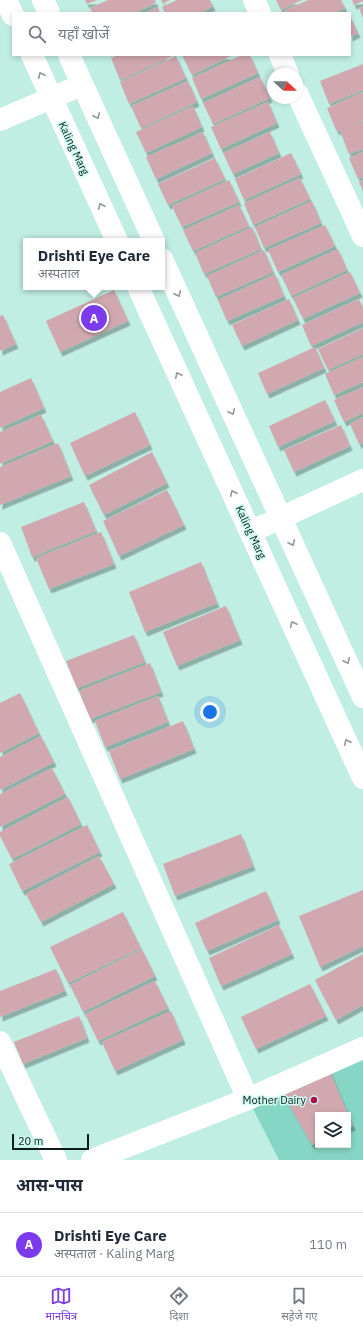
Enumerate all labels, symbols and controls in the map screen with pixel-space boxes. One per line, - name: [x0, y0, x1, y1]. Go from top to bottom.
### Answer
- search box: [12, 12, 351, 56]
- icon: search: [26, 23, 48, 45]
- text: यहाँ खोजें: [58, 24, 109, 43]
- north arrow: [267, 68, 303, 104]
- one-way arrow: [38, 71, 46, 79]
- one-way arrow: [92, 112, 100, 119]
- street label: Kaling Marg: [56, 119, 93, 177]
- one-way arrow: [98, 202, 106, 210]
- popup: [23, 238, 165, 290]
- text: Drishti Eye Care: [38, 246, 150, 265]
- text: अस्पताल: [38, 265, 80, 282]
- one-way arrow: [173, 290, 181, 297]
- pin: A: [81, 303, 107, 333]
- one-way arrow: [175, 372, 183, 379]
- one-way arrow: [228, 409, 236, 416]
- one-way arrow: [230, 490, 238, 498]
- street label: Kaling Marg: [233, 503, 270, 561]
- one-way arrow: [288, 539, 296, 546]
- one-way arrow: [290, 621, 298, 628]
- one-way arrow: [342, 657, 350, 665]
- your location: [200, 702, 220, 722]
- one-way arrow: [344, 739, 352, 747]
- place label: Mother Dairy: [242, 1093, 307, 1107]
- marker: Mother Dairy: [309, 1095, 319, 1105]
- map controls: [315, 1112, 351, 1148]
- button: layers: [315, 1112, 351, 1148]
- scale bar: [12, 1132, 89, 1151]
- text: 20 m: [18, 1134, 43, 1148]
- text: आस-पास: [16, 1174, 83, 1196]
- text: Drishti Eye Care: [54, 1226, 167, 1245]
- text: A: [25, 1236, 33, 1253]
- text: 110 m: [309, 1236, 347, 1253]
- text: अस्पताल · Kaling Marg: [54, 1245, 174, 1262]
- tab: मानचित्र: [46, 1285, 77, 1324]
- tab: दिशा: [168, 1285, 190, 1324]
- tab: सहेजे गए: [281, 1285, 317, 1324]

